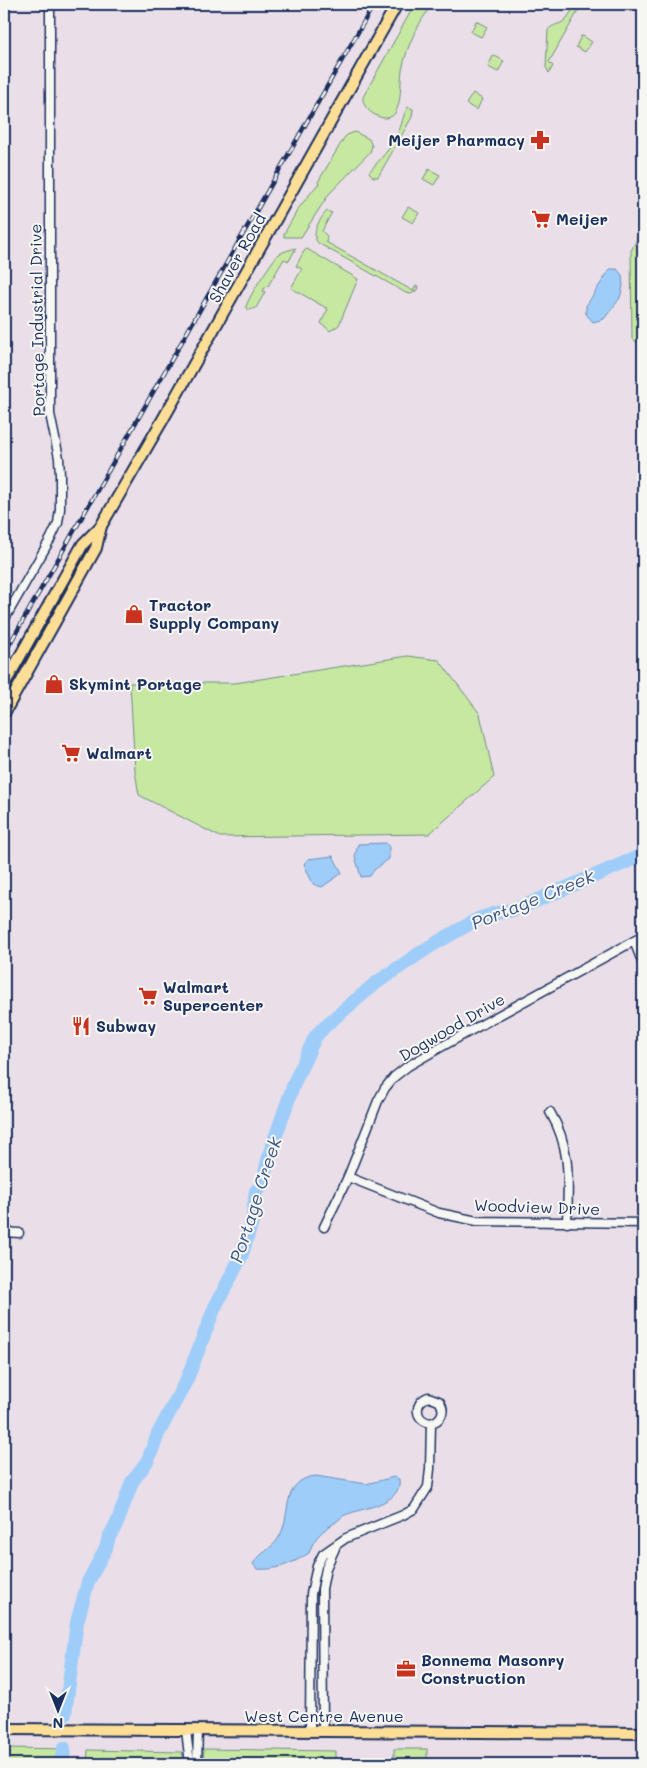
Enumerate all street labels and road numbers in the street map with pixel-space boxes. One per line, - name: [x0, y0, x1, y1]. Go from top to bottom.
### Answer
- street label: Shaver Road: [203, 209, 270, 306]
- street label: Portage Industrial Drive: [24, 224, 49, 416]
- street label: Dogwood Drive: [395, 988, 508, 1065]
- street label: Woodview Drive: [474, 1194, 600, 1219]
- street label: West Centre Avenue: [244, 1705, 404, 1726]

